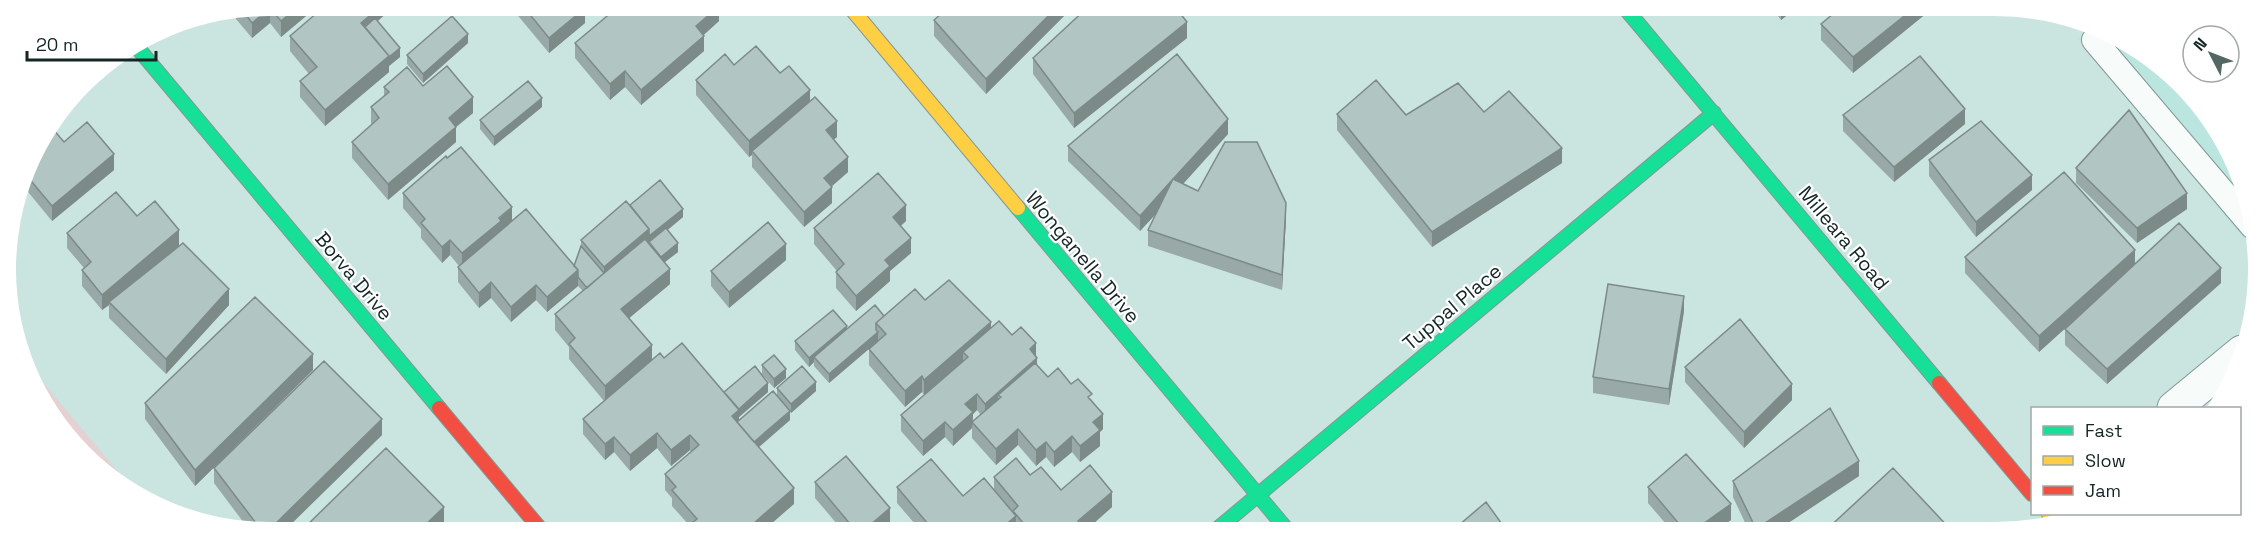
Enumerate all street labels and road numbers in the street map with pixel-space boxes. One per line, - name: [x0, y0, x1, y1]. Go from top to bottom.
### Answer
- street label: Milleara Road: [1793, 181, 1895, 295]
- street label: Wonganella Drive: [1020, 186, 1146, 328]
- street label: Borva Drive: [309, 226, 399, 326]
- street label: Tuppal Place: [1397, 258, 1507, 356]

